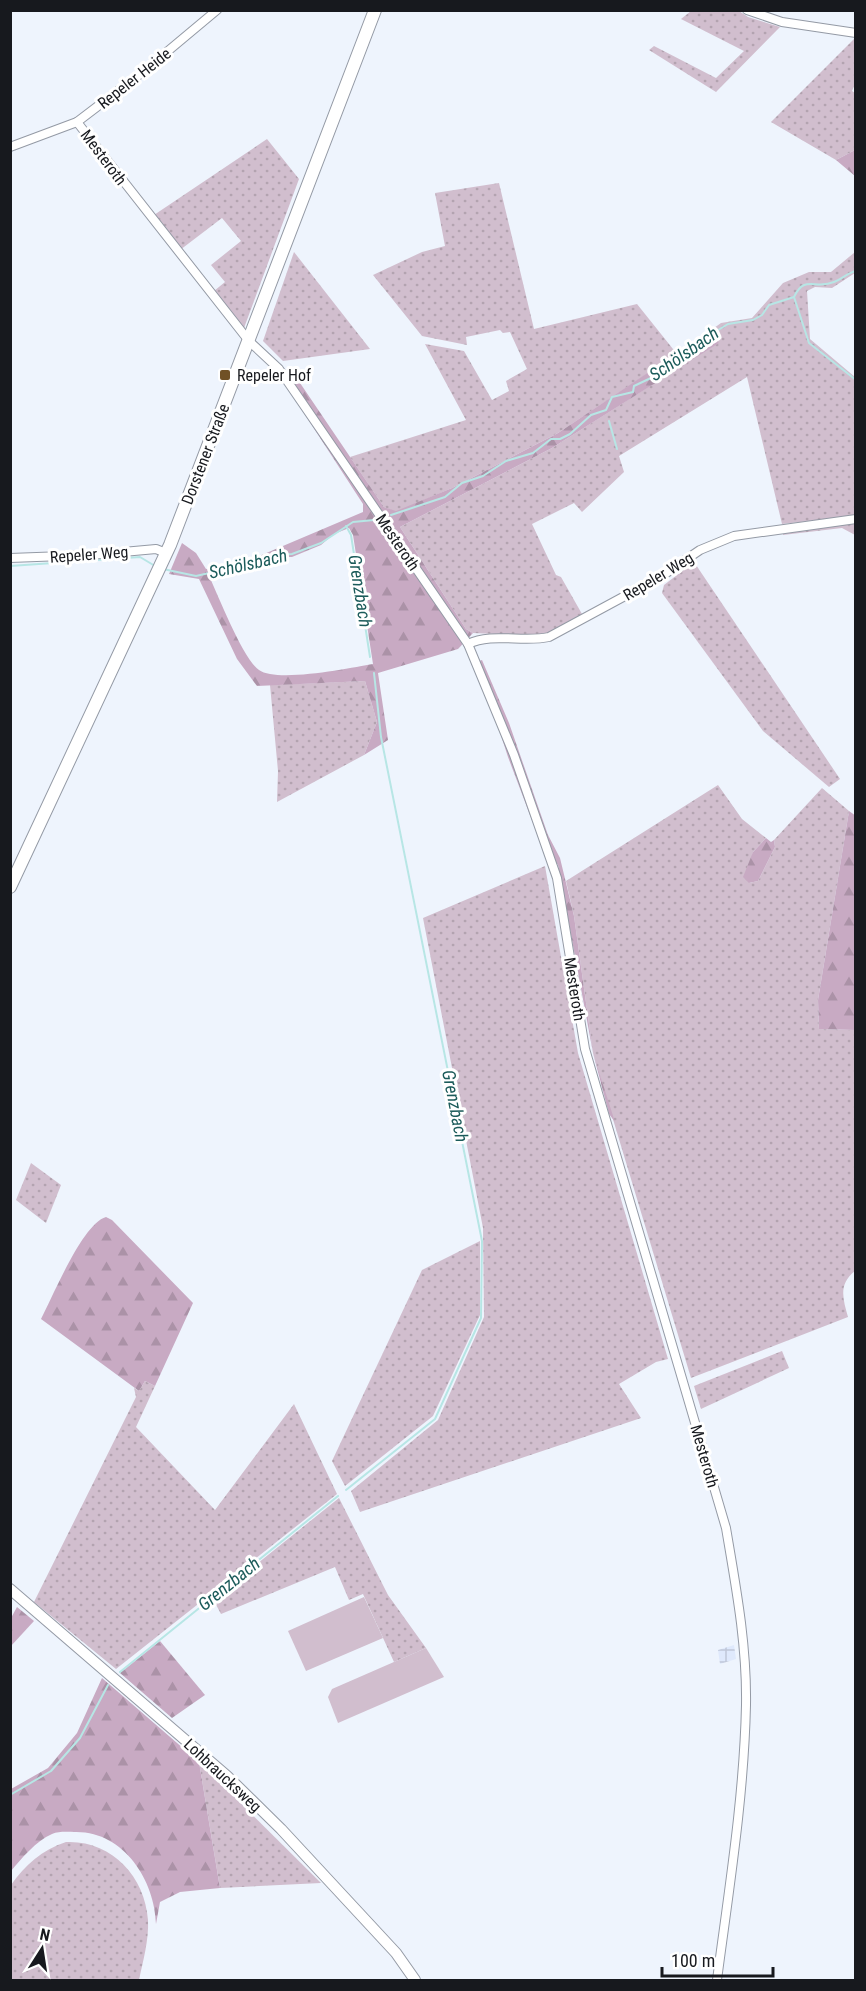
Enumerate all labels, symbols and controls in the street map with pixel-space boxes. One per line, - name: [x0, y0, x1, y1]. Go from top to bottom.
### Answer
- street label: Repeler Heide: [94, 44, 175, 113]
- street label: Mesteroth: [77, 126, 131, 189]
- water label: Schölsbach: [645, 322, 722, 385]
- place label: Repeler Hof: [237, 366, 311, 385]
- marker: Repeler Hof: [218, 368, 232, 382]
- street label: Dorstener Straße: [178, 401, 233, 507]
- street label: Mesteroth: [372, 510, 423, 574]
- street label: Repeler Weg: [49, 542, 129, 567]
- water label: Schölsbach: [207, 544, 289, 583]
- street label: Repeler Weg: [620, 548, 697, 605]
- water label: Grenzbach: [344, 553, 377, 629]
- street label: Mesteroth: [560, 956, 589, 1022]
- water label: Grenzbach: [438, 1068, 473, 1144]
- street label: Mesteroth: [687, 1423, 723, 1490]
- water label: Grenzbach: [194, 1552, 264, 1615]
- street label: Lohbraucksweg: [180, 1735, 265, 1816]
- north arrow: [12, 1919, 72, 1979]
- text: N: [38, 1925, 52, 1945]
- scale bar: [662, 1940, 773, 1978]
- text: 100 m: [671, 1950, 715, 1971]

